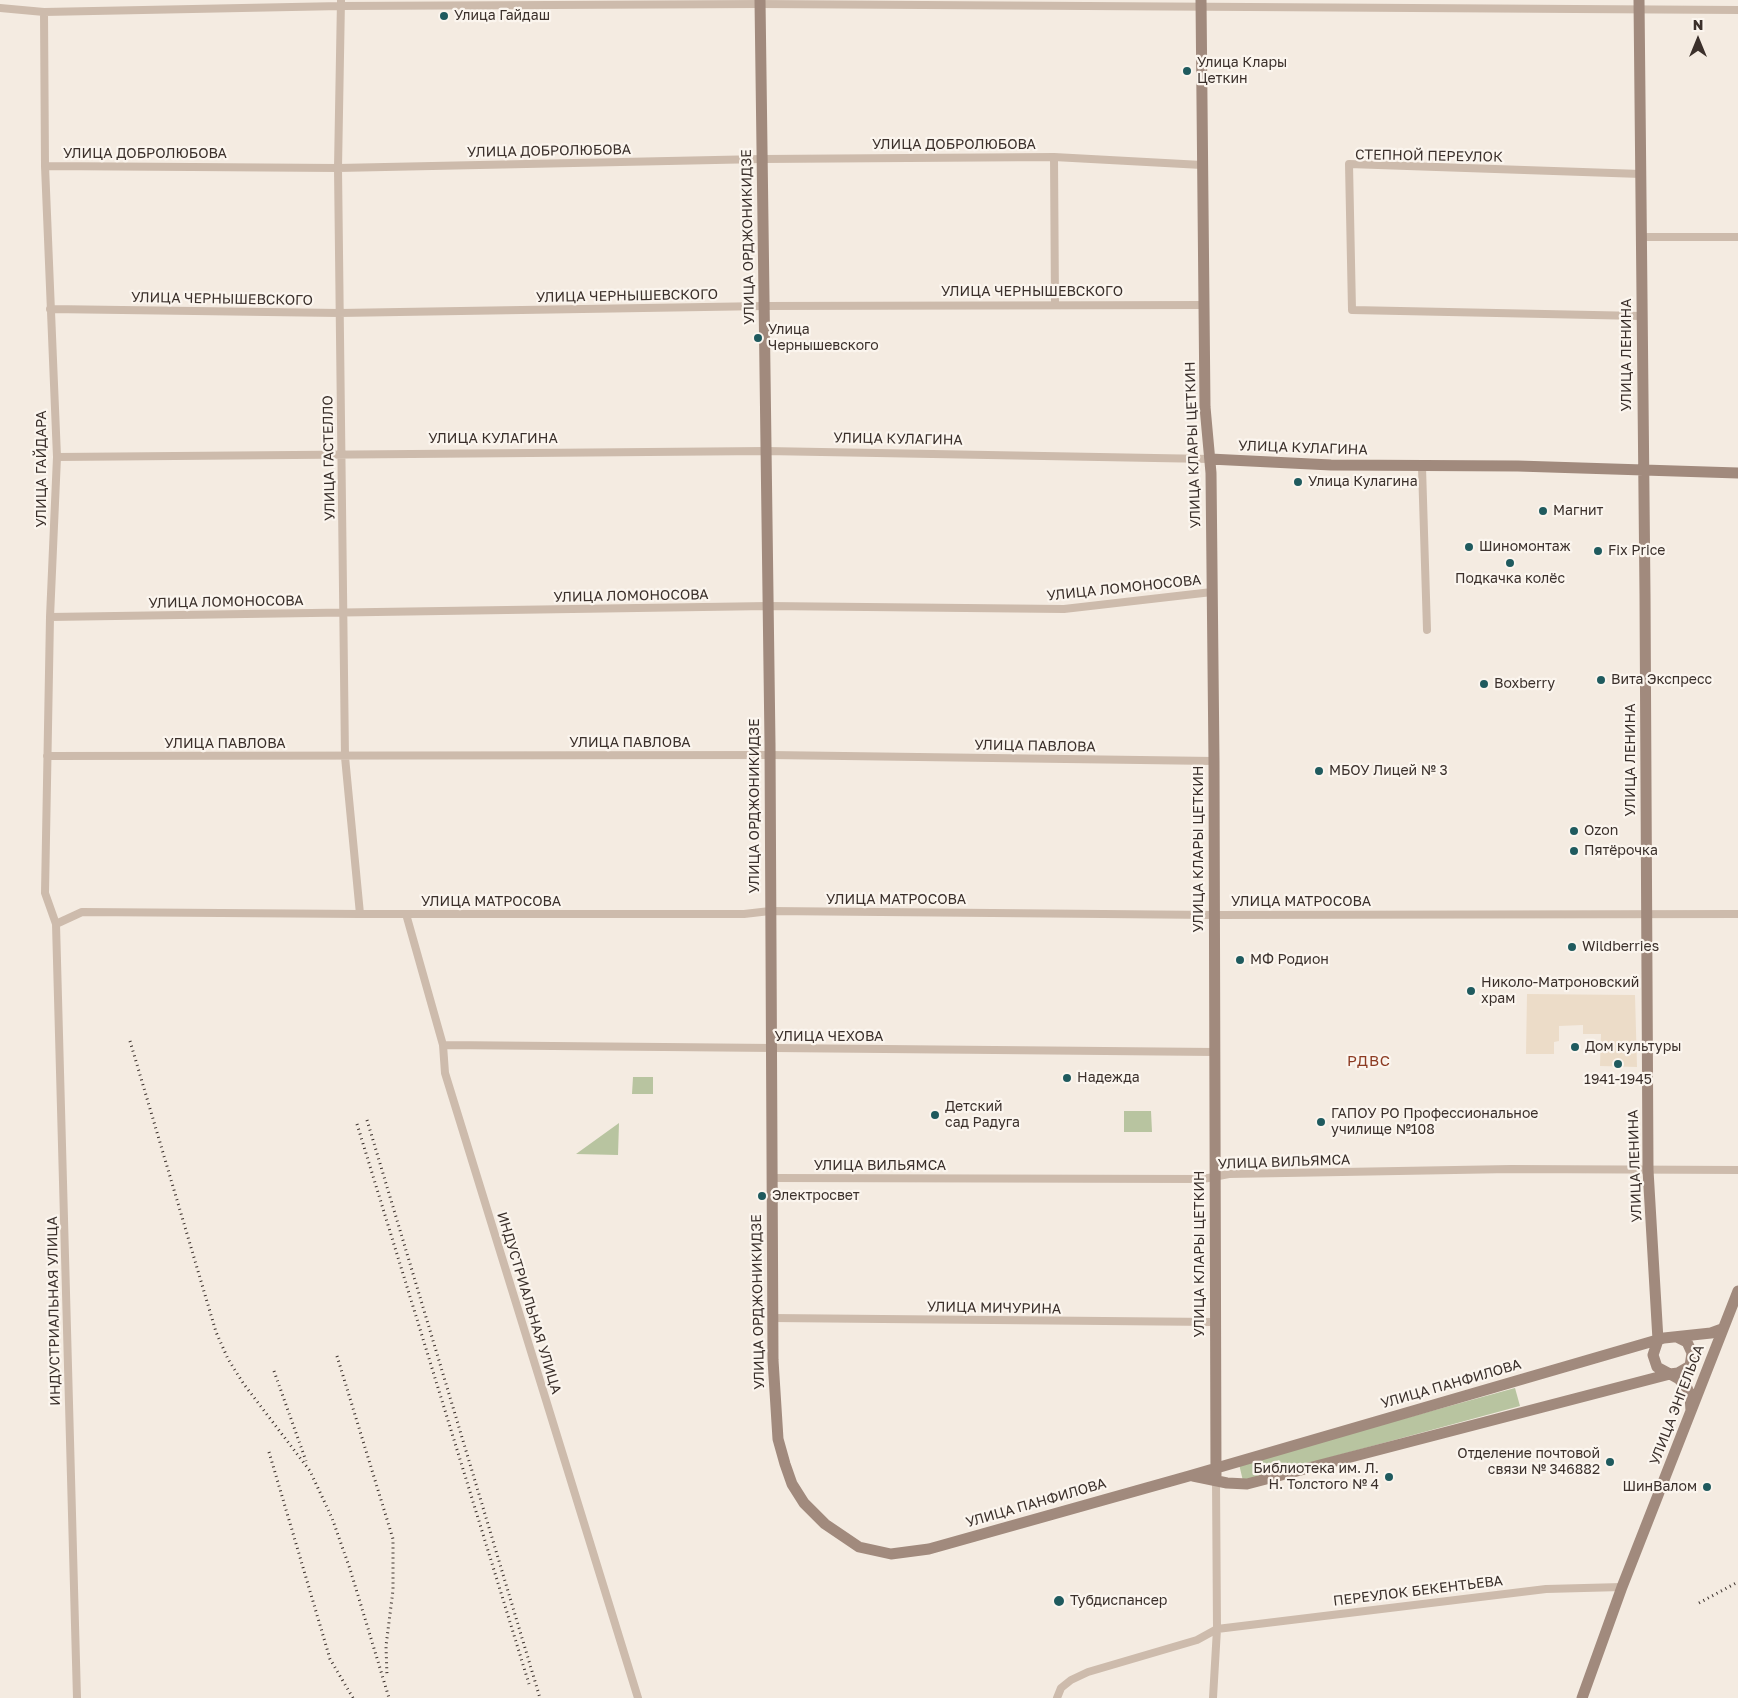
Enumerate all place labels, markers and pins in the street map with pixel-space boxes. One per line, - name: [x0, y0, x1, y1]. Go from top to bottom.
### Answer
- place label: Улица Гайдаш: [454, 8, 550, 24]
- marker: Улица Гайдаш: [438, 10, 450, 22]
- place label: Улица Клары Цеткин: [1197, 55, 1287, 88]
- marker: Улица Клары Цеткин: [1181, 65, 1193, 77]
- place label: Улица Чернышевского: [768, 322, 879, 354]
- marker: Улица Чернышевского: [752, 332, 764, 344]
- place label: Улица Кулагина: [1308, 474, 1418, 490]
- marker: Улица Кулагина: [1292, 476, 1304, 488]
- place label: Магнит: [1553, 503, 1603, 519]
- marker: Магнит: [1537, 505, 1549, 517]
- place label: Шиномонтаж: [1479, 539, 1571, 555]
- marker: Шиномонтаж: [1463, 541, 1475, 553]
- place label: Fix Price: [1608, 543, 1665, 559]
- marker: Fix Price: [1592, 545, 1604, 557]
- marker: Подкачка колёс: [1504, 557, 1516, 569]
- place label: Подкачка колёс: [1455, 571, 1565, 587]
- place label: Вита Экспресс: [1611, 672, 1712, 688]
- marker: Вита Экспресс: [1595, 674, 1607, 686]
- place label: Boxberry: [1494, 676, 1555, 692]
- marker: Boxberry: [1478, 678, 1490, 690]
- place label: МБОУ Лицей № 3: [1329, 763, 1448, 779]
- marker: МБОУ Лицей № 3: [1313, 765, 1325, 777]
- place label: Ozon: [1584, 823, 1618, 839]
- marker: Ozon: [1568, 825, 1580, 837]
- place label: Пятёрочка: [1584, 843, 1658, 859]
- marker: Пятёрочка: [1568, 845, 1580, 857]
- place label: Wildberries: [1582, 939, 1659, 955]
- marker: Wildberries: [1566, 941, 1578, 953]
- place label: МФ Родион: [1250, 952, 1329, 968]
- marker: МФ Родион: [1234, 954, 1246, 966]
- place label: Николо-Матроновский храм: [1481, 975, 1639, 1008]
- marker: Николо-Матроновский храм: [1465, 985, 1477, 997]
- place label: Дом культуры: [1585, 1039, 1681, 1055]
- marker: Дом культуры: [1569, 1041, 1581, 1053]
- marker: 1941-1945: [1612, 1058, 1624, 1070]
- place label: Надежда: [1077, 1070, 1140, 1086]
- marker: Надежда: [1061, 1072, 1073, 1084]
- place label: 1941-1945: [1584, 1072, 1652, 1088]
- place label: Детский сад Радуга: [945, 1099, 1020, 1132]
- place label: ГАПОУ РО Профессиональное училище №108: [1331, 1106, 1538, 1138]
- marker: Детский сад Радуга: [929, 1109, 941, 1121]
- marker: ГАПОУ РО Профессиональное училище №108: [1315, 1116, 1327, 1128]
- place label: Электросвет: [772, 1188, 860, 1204]
- marker: Электросвет: [756, 1190, 768, 1202]
- place label: Отделение почтовой связи № 346882: [1457, 1446, 1600, 1478]
- marker: Отделение почтовой связи № 346882: [1604, 1456, 1616, 1468]
- place label: Библиотека им. Л. Н. Толстого № 4: [1253, 1461, 1379, 1494]
- marker: Библиотека им. Л. Н. Толстого № 4: [1383, 1471, 1395, 1483]
- place label: ШинВалом: [1622, 1479, 1697, 1495]
- marker: ШинВалом: [1701, 1481, 1713, 1493]
- place label: Тубдиспансер: [1070, 1593, 1167, 1609]
- marker: Тубдиспансер: [1052, 1594, 1066, 1608]

